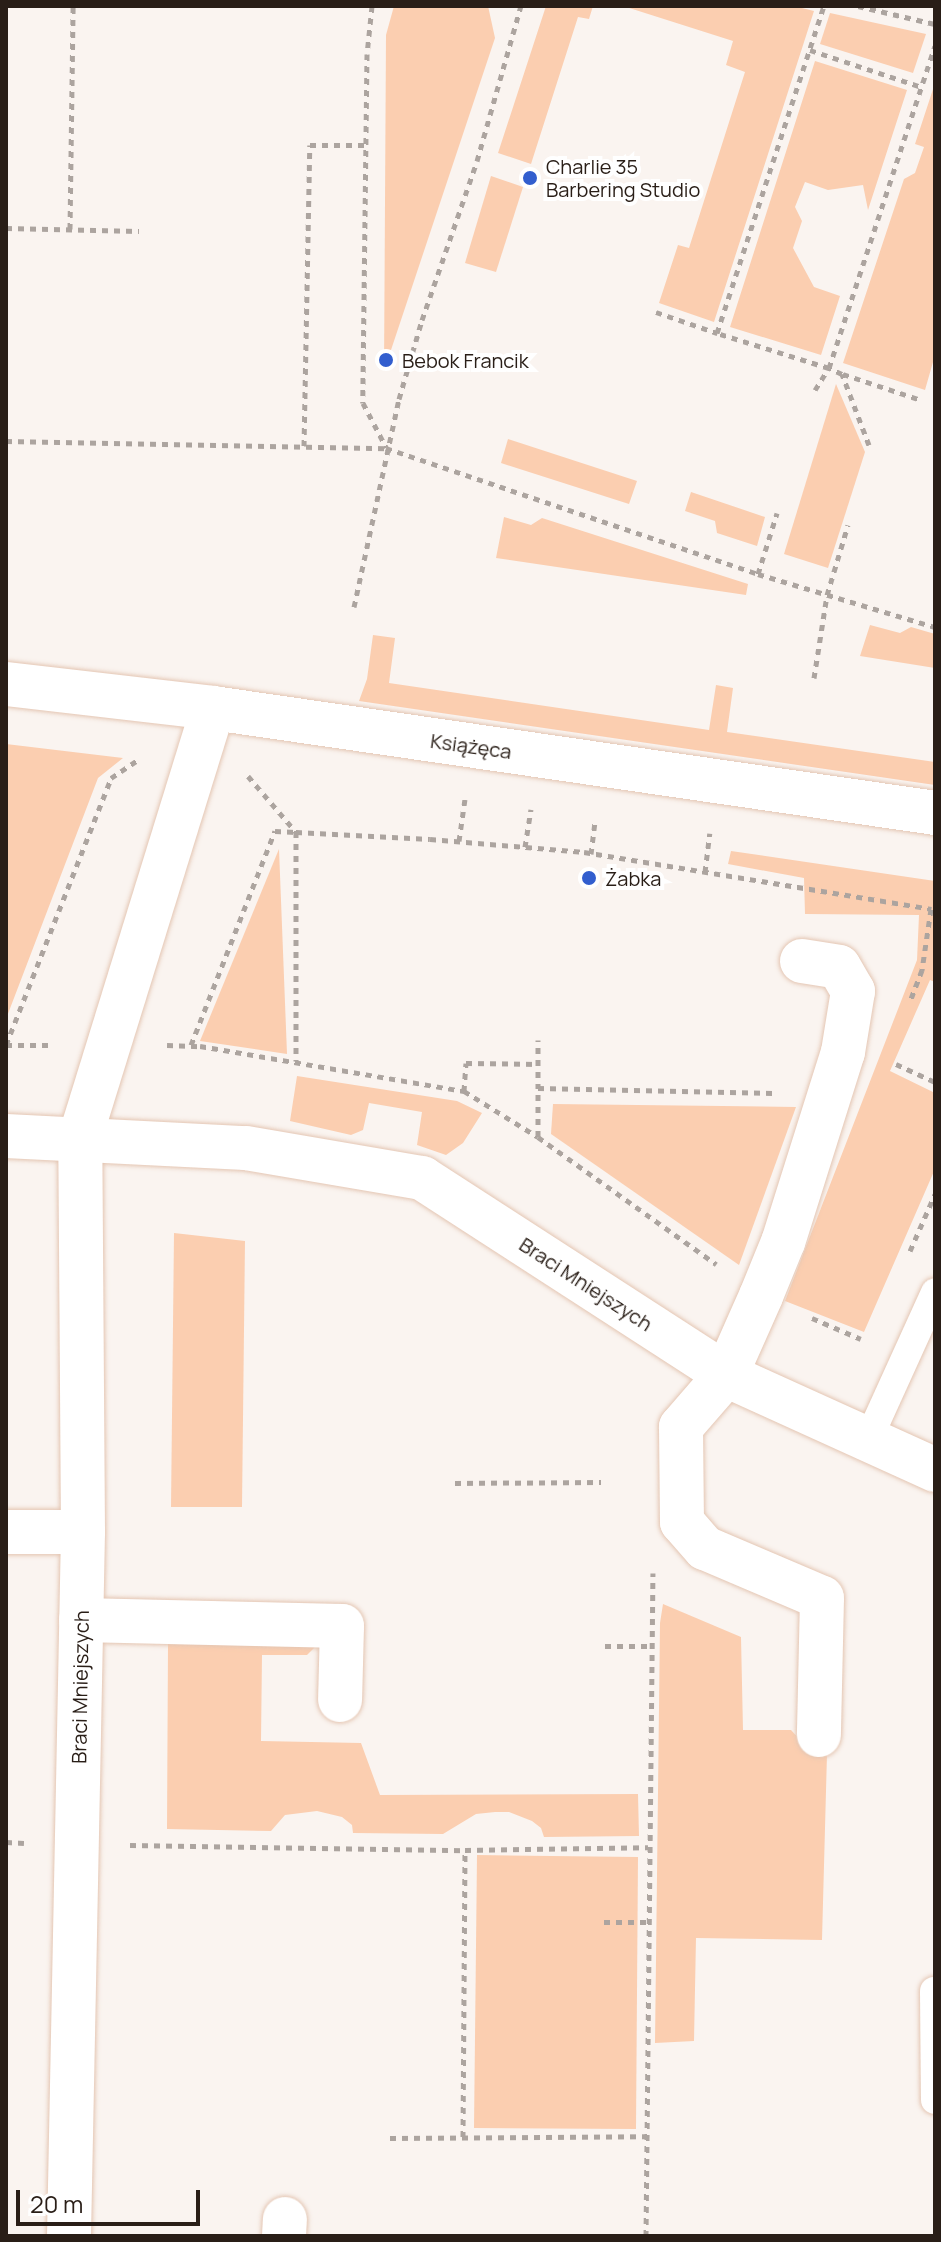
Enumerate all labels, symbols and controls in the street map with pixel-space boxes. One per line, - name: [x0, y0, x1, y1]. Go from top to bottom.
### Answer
- place label: Charlie 35 Barbering Studio: [546, 154, 700, 201]
- marker: Charlie 35 Barbering Studio: [521, 169, 539, 187]
- place label: Bebok Francik: [402, 348, 529, 372]
- marker: Bebok Francik: [377, 351, 395, 369]
- street label: Książęca: [429, 728, 513, 764]
- place label: Żabka: [605, 866, 661, 890]
- marker: Żabka: [580, 869, 598, 887]
- street label: Braci Mniejszych: [515, 1232, 657, 1336]
- street label: Braci Mniejszych: [67, 1610, 93, 1764]
- scale bar: [20, 2174, 204, 2224]
- text: 20 m: [30, 2187, 83, 2220]

